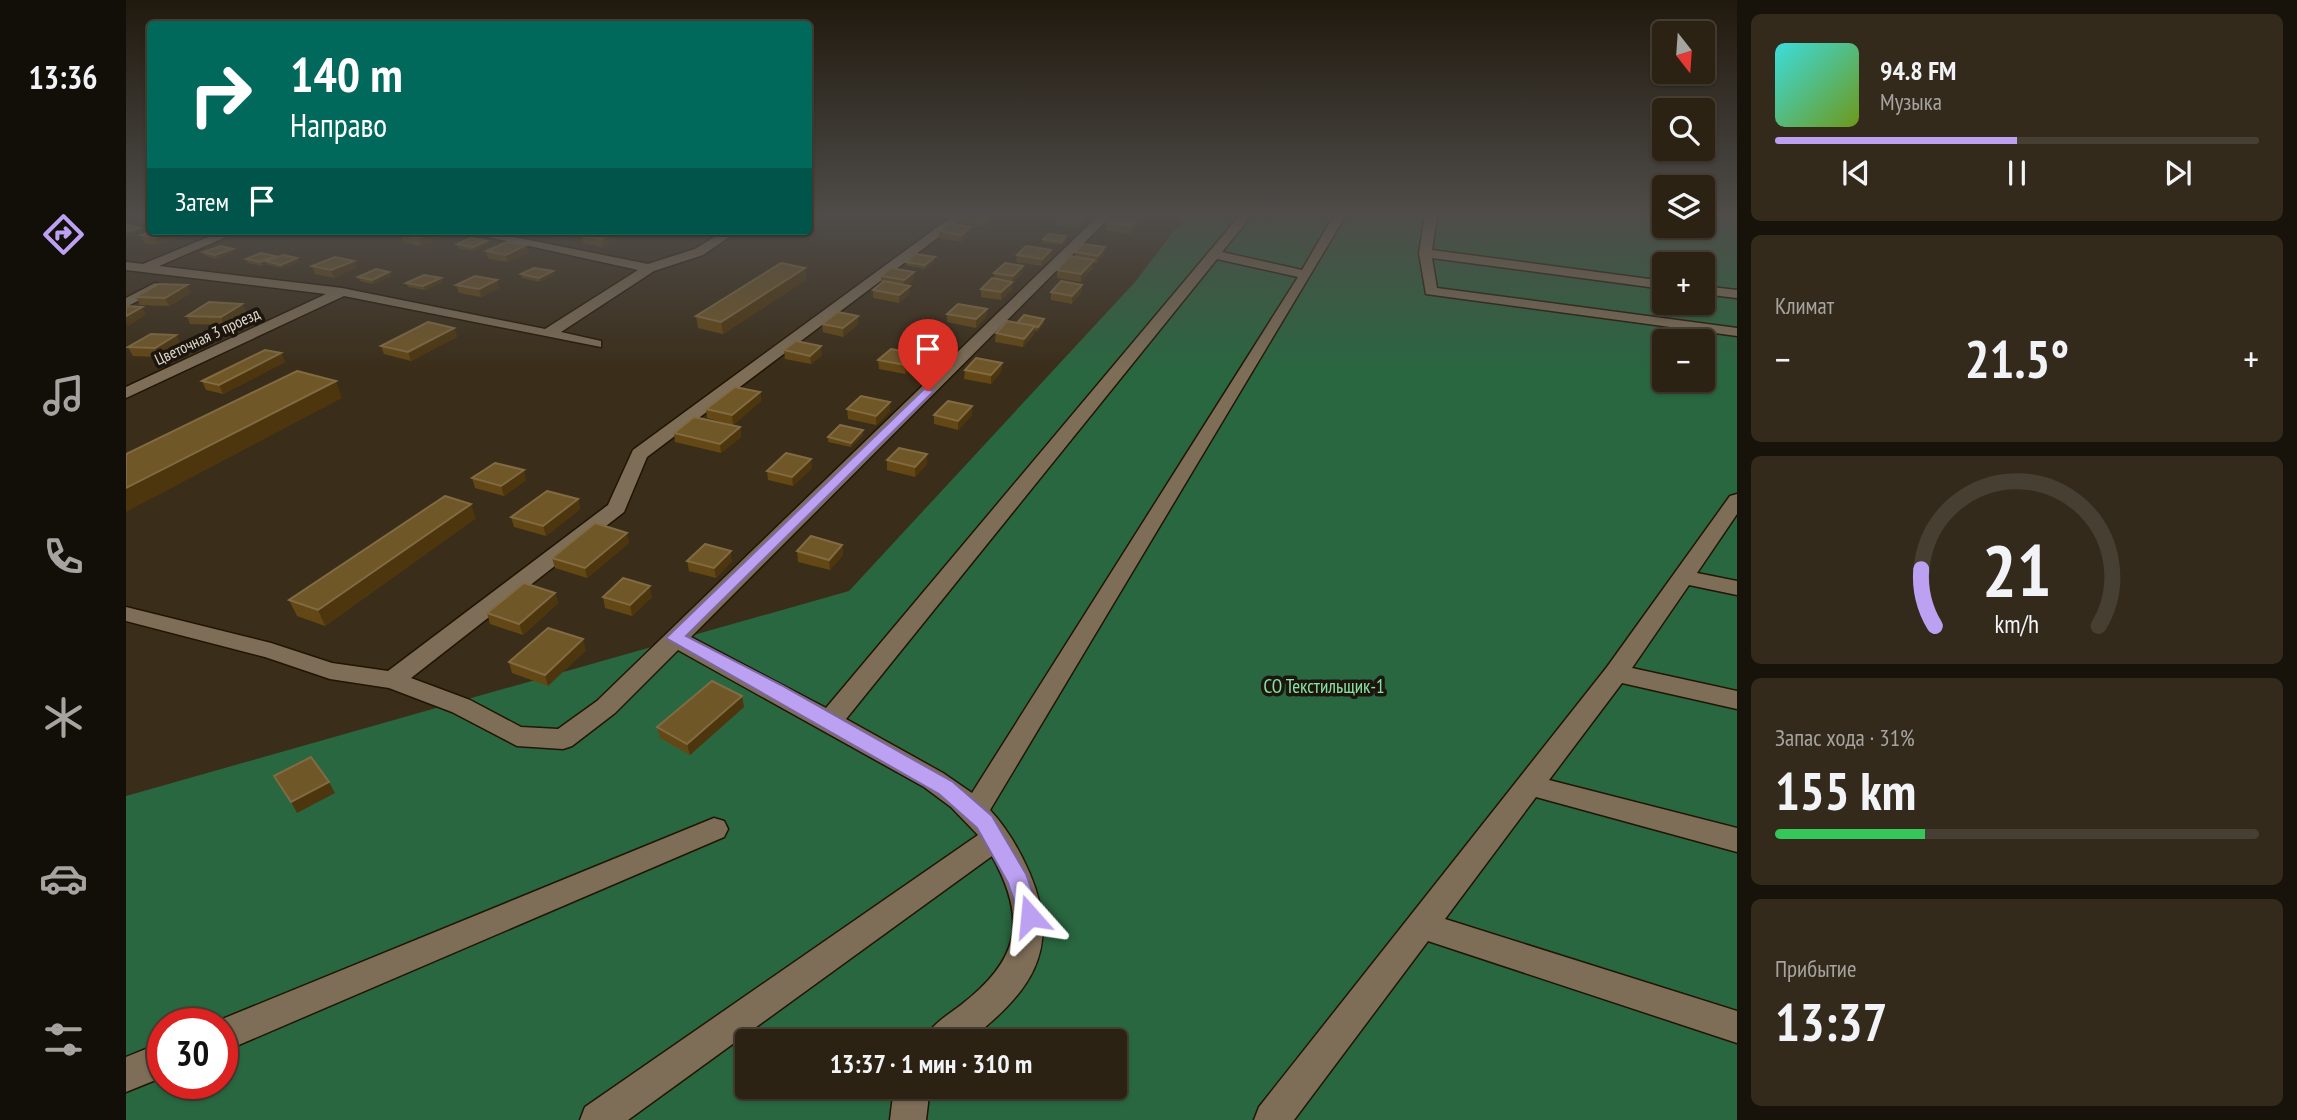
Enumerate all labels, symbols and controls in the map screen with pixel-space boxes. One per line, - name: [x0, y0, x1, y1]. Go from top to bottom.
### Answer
- north arrow: [1652, 21, 1715, 84]
- map controls: [1652, 21, 1715, 392]
- text: 140 m: [290, 42, 403, 106]
- icon: right: [175, 49, 266, 140]
- text: 94.8 FM: [1880, 54, 1956, 87]
- text: 13:36: [28, 56, 98, 98]
- text: Музыка: [1880, 87, 1942, 116]
- button: search: [1652, 98, 1715, 161]
- text: Направо: [290, 104, 387, 146]
- icon: previous: [1837, 154, 1875, 192]
- icon: pause: [1998, 154, 2036, 192]
- icon: next: [2159, 154, 2197, 192]
- button: layers: [1652, 175, 1715, 238]
- icon: arrive: [243, 182, 281, 220]
- text: Затем: [175, 185, 229, 218]
- icon: directions: [39, 210, 88, 259]
- button: +: [1652, 252, 1715, 315]
- text: Климат: [1775, 291, 1834, 320]
- street label: Цветочная 3 проезд: [151, 303, 263, 369]
- pin: [898, 319, 958, 391]
- text: 21.5°: [1965, 325, 2069, 392]
- button: −: [1652, 329, 1715, 392]
- icon: arrive: [909, 330, 947, 368]
- text: −: [1775, 334, 1791, 383]
- text: +: [2243, 334, 2259, 383]
- icon: music: [39, 371, 88, 420]
- text: 21: [1982, 522, 2052, 616]
- icon: phone: [39, 532, 88, 581]
- text: km/h: [1995, 608, 2039, 640]
- park label: СО Текстильщик-1: [1263, 674, 1385, 698]
- icon: climate: [39, 693, 88, 742]
- text: Запас хода · 31%: [1775, 723, 1915, 752]
- text: 155 km: [1775, 757, 1916, 824]
- icon: car: [39, 854, 88, 903]
- position arrow: [993, 879, 1067, 953]
- text: Прибытие: [1775, 954, 1856, 983]
- text: 13:37: [1775, 988, 1887, 1055]
- speed limit sign: 30: [147, 1008, 238, 1099]
- icon: filters: [39, 1015, 88, 1064]
- text: 13:37 · 1 мин · 310 m: [830, 1047, 1032, 1080]

